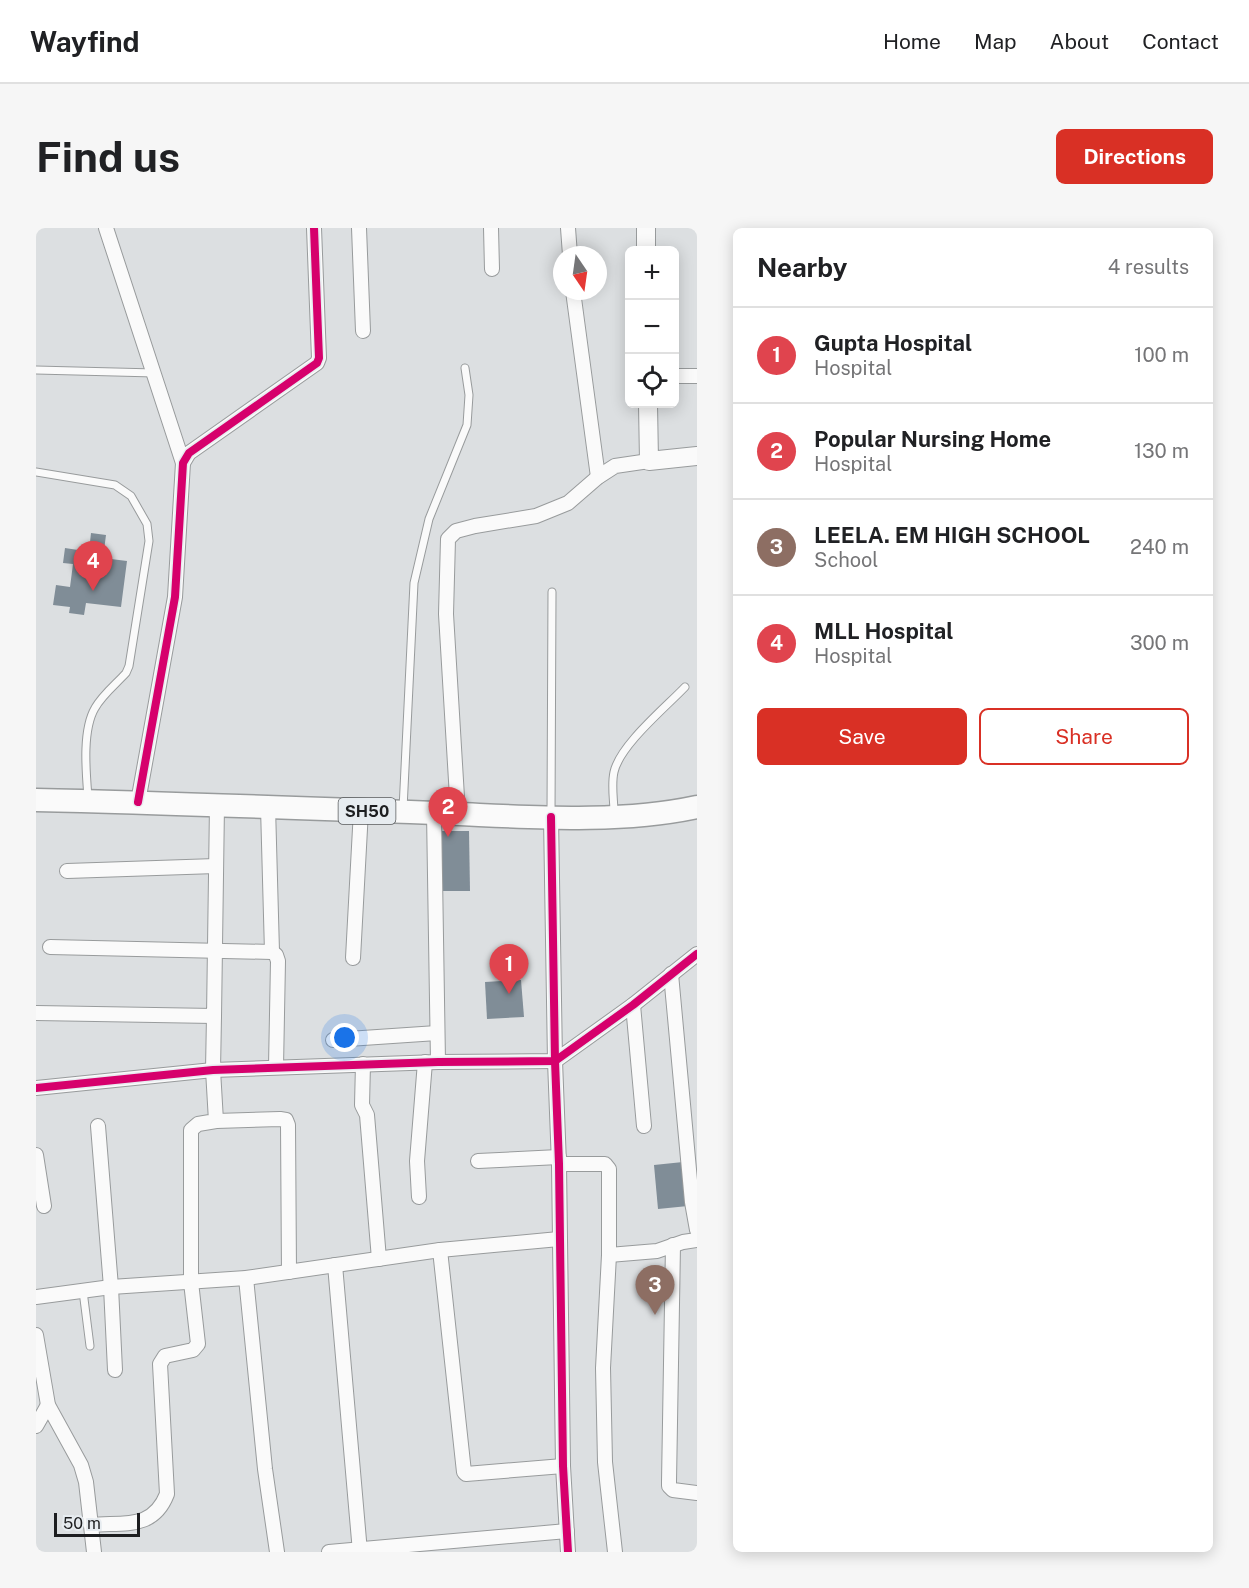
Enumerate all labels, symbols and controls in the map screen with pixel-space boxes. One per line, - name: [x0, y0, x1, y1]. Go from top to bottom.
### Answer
- text: Wayfind: [30, 25, 140, 58]
- text: Home: [883, 29, 941, 54]
- text: Map: [974, 29, 1017, 54]
- text: About: [1050, 29, 1109, 54]
- text: Contact: [1142, 29, 1219, 54]
- button: Directions: [1056, 129, 1213, 184]
- text: Find us: [36, 132, 180, 181]
- north arrow: [553, 246, 607, 300]
- map controls: [625, 246, 679, 408]
- button: +: [625, 246, 679, 300]
- text: Nearby: [757, 252, 847, 283]
- text: 4 results: [1108, 255, 1189, 279]
- button: −: [625, 300, 679, 354]
- text: Gupta Hospital: [814, 330, 972, 356]
- text: 1: [772, 343, 781, 367]
- text: 100 m: [1134, 343, 1189, 367]
- button: locate: [625, 354, 679, 408]
- text: Hospital: [814, 356, 892, 380]
- text: Popular Nursing Home: [814, 426, 1051, 452]
- text: 2: [770, 439, 783, 463]
- text: 130 m: [1134, 439, 1189, 463]
- text: Hospital: [814, 452, 892, 476]
- text: LEELA. EM HIGH SCHOOL: [814, 522, 1090, 548]
- text: 3: [770, 535, 783, 559]
- text: 240 m: [1130, 535, 1189, 559]
- pin: 4: [74, 542, 112, 591]
- text: School: [814, 548, 878, 572]
- text: MLL Hospital: [814, 618, 953, 644]
- text: 4: [770, 631, 783, 655]
- text: 300 m: [1130, 631, 1189, 655]
- text: Hospital: [814, 644, 892, 668]
- button: Save: [757, 708, 967, 765]
- button: Share: [979, 708, 1189, 765]
- pin: 2: [428, 788, 468, 837]
- road number: SH50: [338, 798, 396, 824]
- pin: 1: [490, 944, 528, 994]
- your location: [330, 1023, 359, 1052]
- pin: 3: [636, 1266, 674, 1315]
- scale bar: [54, 1510, 140, 1538]
- text: 50 m: [63, 1514, 101, 1533]

